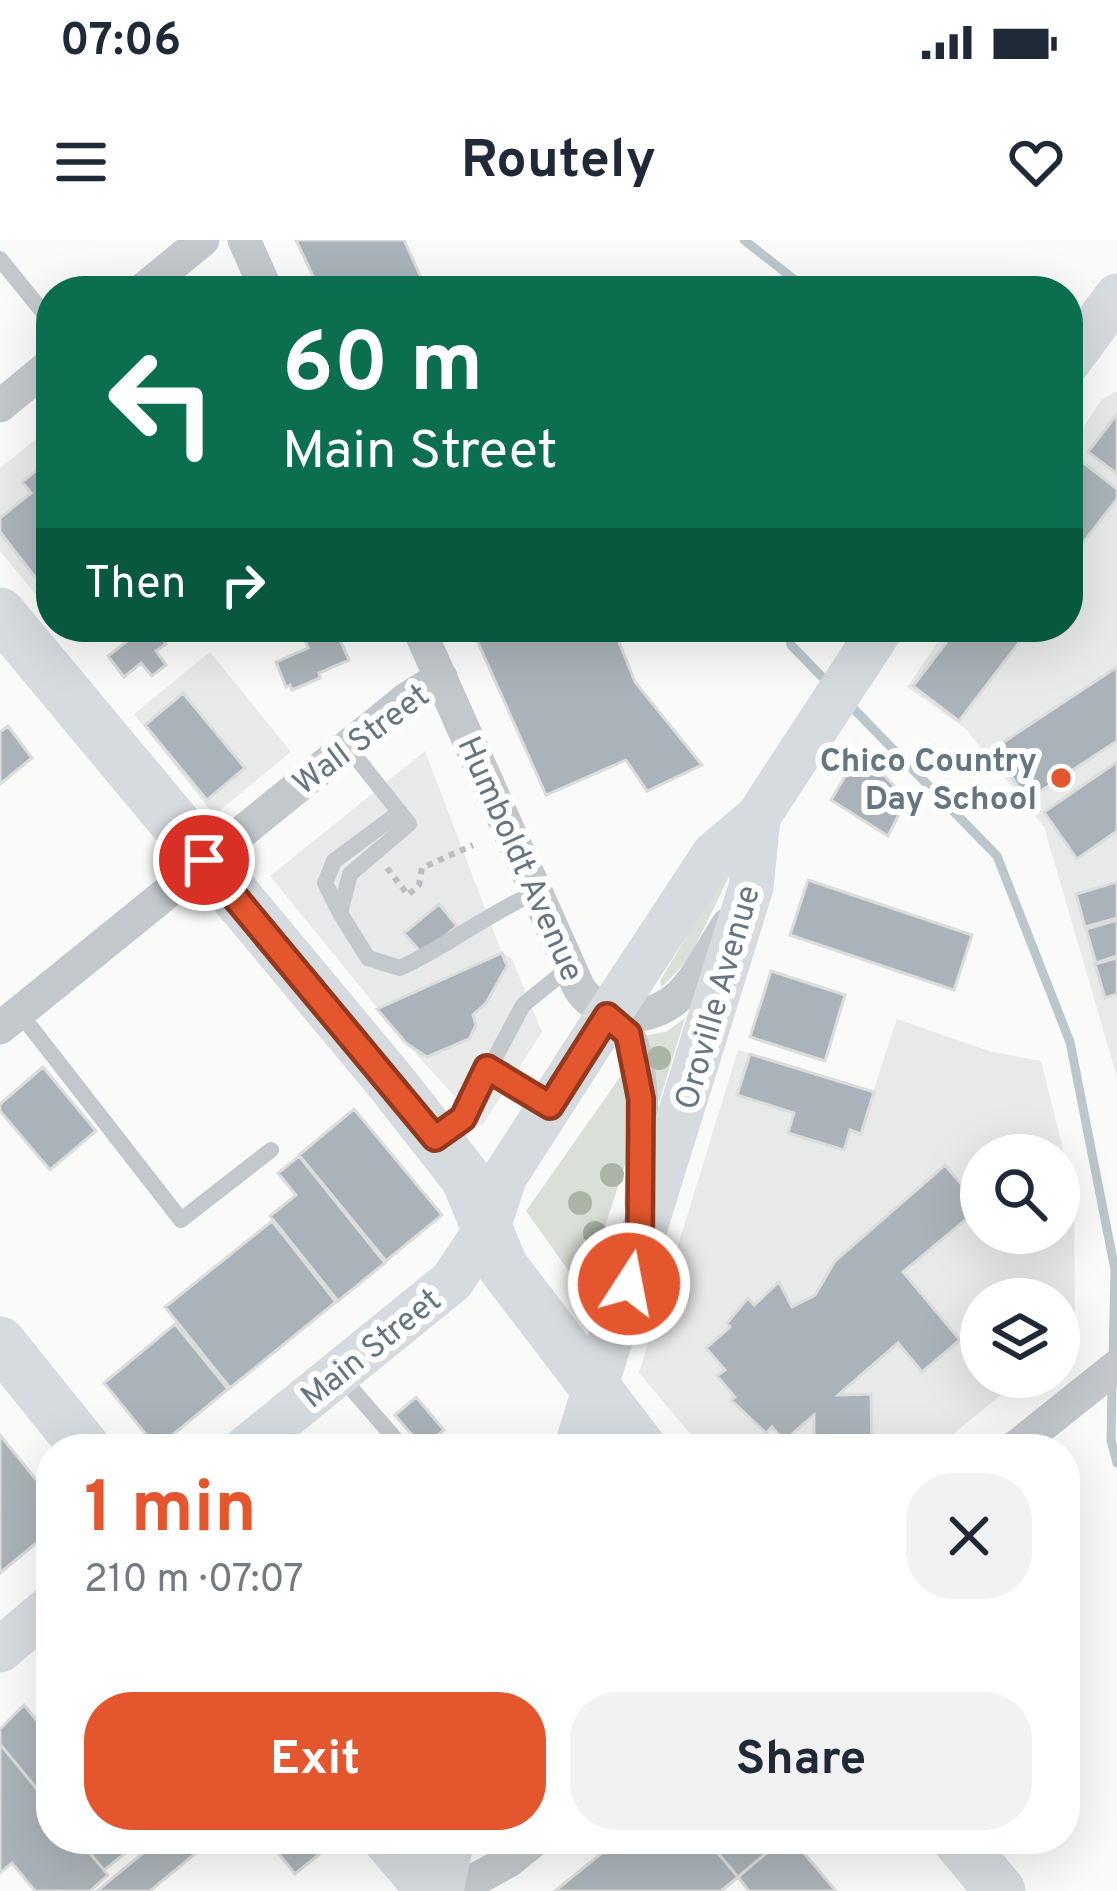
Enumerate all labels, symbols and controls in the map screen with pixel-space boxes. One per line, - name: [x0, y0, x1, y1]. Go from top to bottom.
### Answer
- text: 07:06: [60, 14, 181, 71]
- text: Routely: [461, 128, 656, 197]
- icon: menu: [48, 129, 114, 195]
- icon: heart: [1003, 129, 1069, 195]
- text: 60 m: [282, 315, 483, 421]
- icon: left: [84, 324, 240, 480]
- text: Main Street: [282, 419, 558, 488]
- icon: right: [210, 552, 276, 618]
- text: Then: [84, 557, 186, 614]
- street label: Wall Street: [286, 676, 439, 806]
- street label: Humboldt Avenue: [446, 731, 591, 989]
- place label: Chico Country Day School: [820, 742, 1037, 822]
- marker: Chico Country Day School: [1048, 765, 1074, 791]
- pin: [153, 809, 255, 911]
- icon: arrive: [171, 827, 237, 893]
- street label: Oroville Avenue: [668, 881, 772, 1115]
- map controls: [960, 1134, 1080, 1398]
- button: search: [960, 1134, 1080, 1254]
- position arrow: [566, 1221, 692, 1347]
- button: layers: [960, 1278, 1080, 1398]
- street label: Main Street: [294, 1281, 451, 1419]
- text: 1 min: [84, 1466, 257, 1558]
- button: close: [906, 1473, 1032, 1599]
- text: 210 m · 07:07: [84, 1557, 304, 1606]
- button: Exit: [84, 1692, 546, 1830]
- button: Share: [570, 1692, 1032, 1830]

